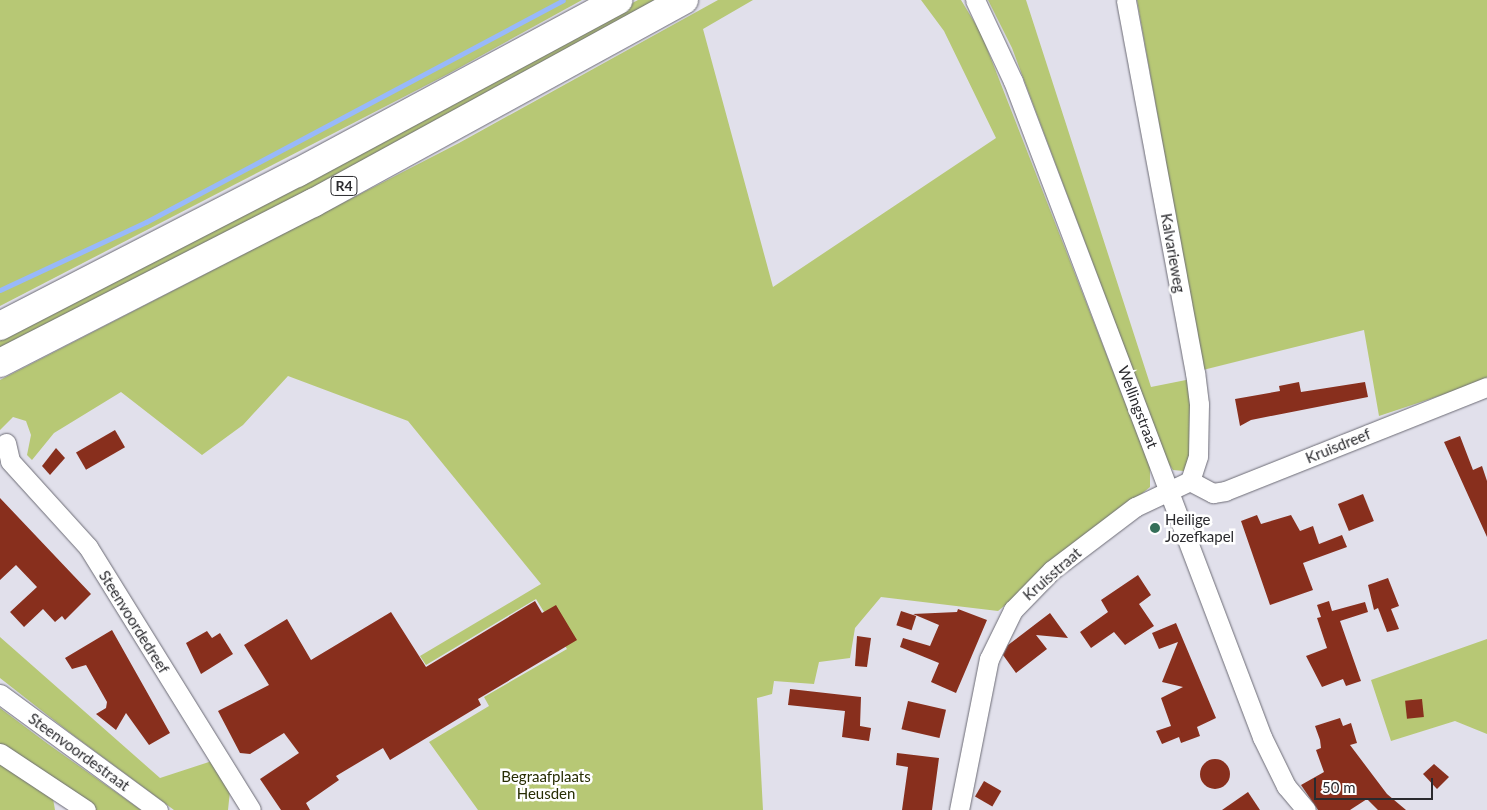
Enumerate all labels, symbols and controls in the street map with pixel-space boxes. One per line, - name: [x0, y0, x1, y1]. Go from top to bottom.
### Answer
- road number: R4: [330, 175, 358, 198]
- street label: Kalvarieweg: [1157, 212, 1189, 294]
- street label: Wellingstraat: [1114, 363, 1162, 451]
- street label: Kruisdreef: [1303, 425, 1373, 467]
- place label: Heilige Jozefkapel: [1165, 510, 1234, 545]
- marker: Heilige Jozefkapel: [1149, 522, 1161, 534]
- street label: Kruisstraat: [1019, 544, 1085, 604]
- street label: Steenvoordedreef: [95, 567, 173, 677]
- street label: Steenvoordestraat: [25, 709, 133, 795]
- park label: Begraafplaats Heusden: [501, 767, 591, 802]
- scale bar: [1317, 768, 1436, 800]
- text: 50 m: [1322, 778, 1356, 796]

